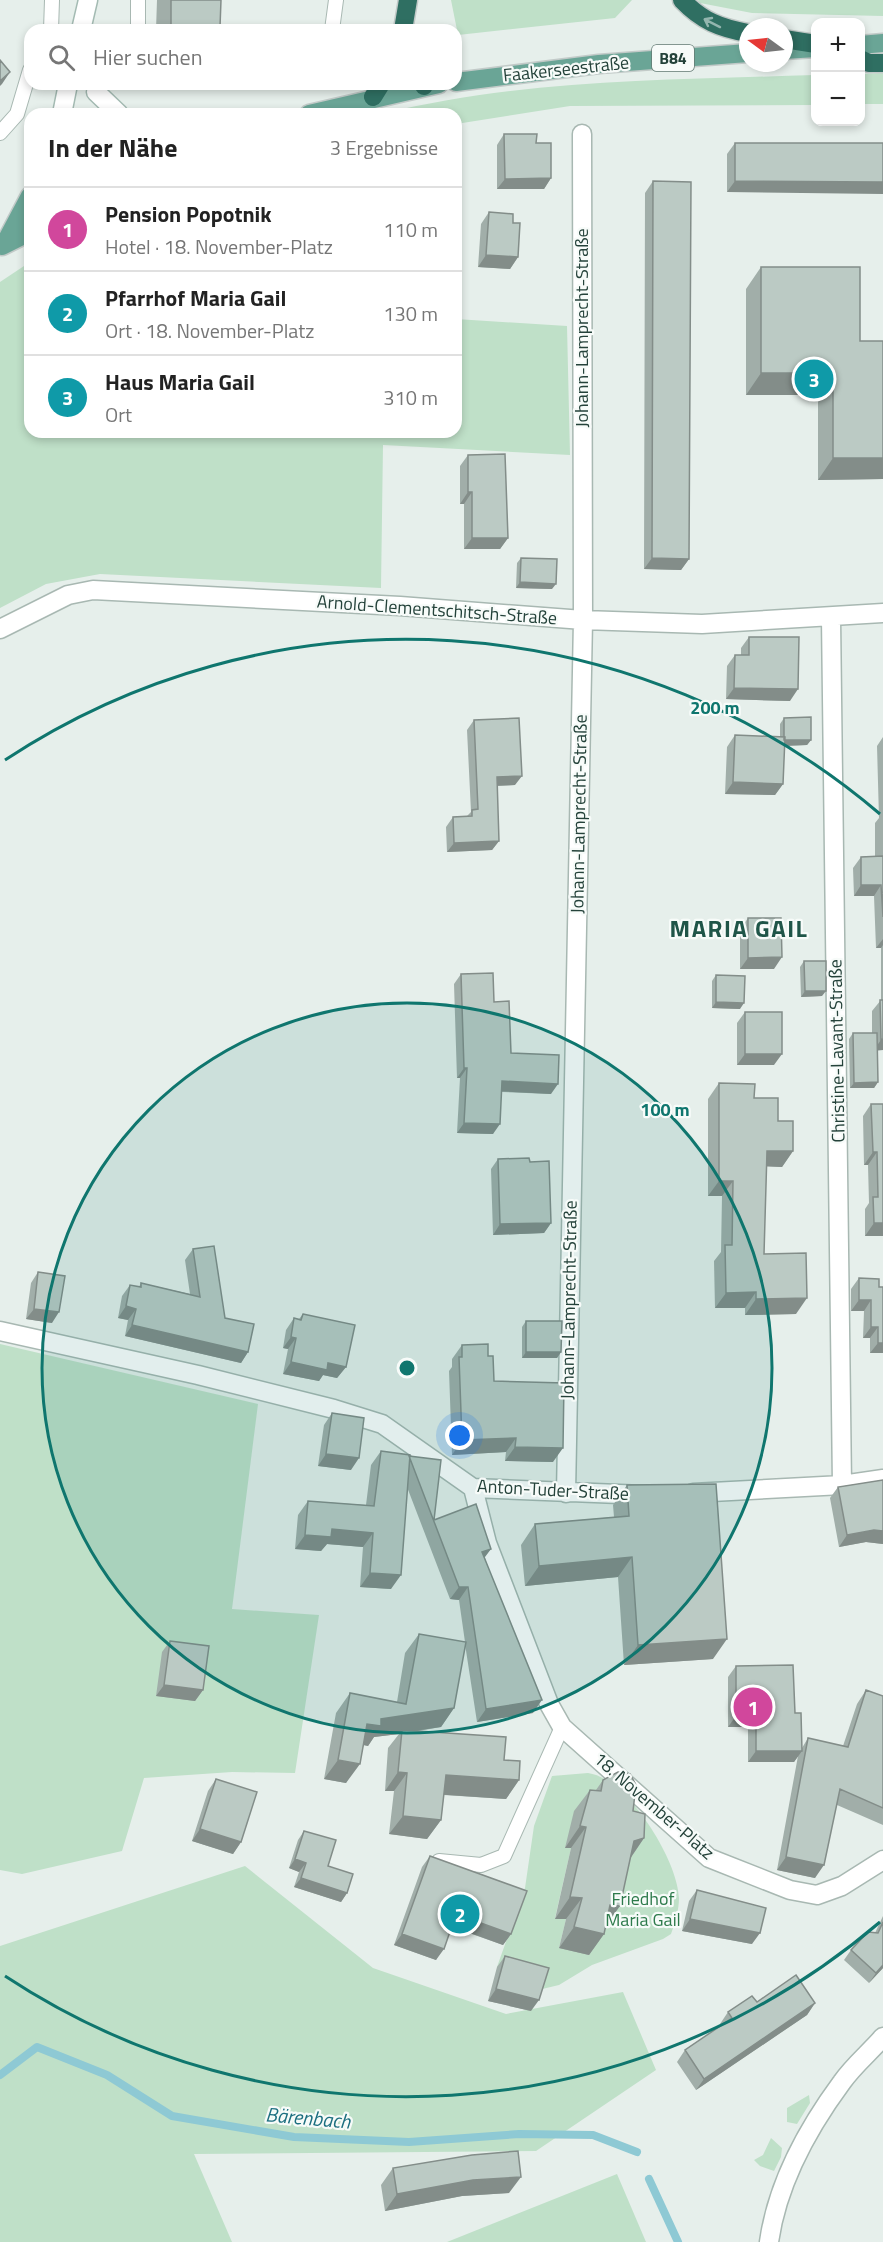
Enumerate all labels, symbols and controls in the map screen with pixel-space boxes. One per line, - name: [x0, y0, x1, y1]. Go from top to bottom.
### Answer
- one-way arrow: [703, 17, 721, 28]
- north arrow: [739, 18, 793, 72]
- map controls: [811, 18, 865, 126]
- button: +: [811, 18, 865, 72]
- search box: [24, 24, 462, 90]
- text: Hier suchen: [93, 40, 202, 74]
- icon: search: [45, 41, 78, 74]
- road number: B84: [652, 45, 694, 71]
- street label: Faakerseestraße: [502, 48, 630, 89]
- button: −: [811, 72, 865, 126]
- text: In der Nähe: [48, 128, 177, 167]
- text: 3 Ergebnisse: [330, 132, 438, 163]
- text: Pension Popotnik: [105, 197, 272, 231]
- text: 1: [62, 214, 73, 245]
- text: 110 m: [383, 214, 438, 245]
- street label: Johann-Lamprecht-Straße: [568, 228, 595, 428]
- text: Hotel · 18. November-Platz: [105, 231, 333, 262]
- text: Pfarrhof Maria Gail: [105, 281, 286, 315]
- text: 2: [62, 298, 73, 329]
- text: 130 m: [383, 298, 438, 329]
- text: Ort · 18. November-Platz: [105, 315, 314, 346]
- pin: 3: [794, 356, 834, 401]
- text: Haus Maria Gail: [105, 365, 255, 399]
- text: 3: [62, 382, 73, 413]
- text: 310 m: [383, 382, 438, 413]
- text: Ort: [105, 399, 132, 430]
- street label: Arnold-Clementschitsch-Straße: [316, 588, 558, 631]
- text: 200 m: [690, 694, 740, 721]
- street label: Johann-Lamprecht-Straße: [563, 714, 594, 914]
- district label: MARIA GAIL: [670, 910, 808, 946]
- street label: Christine-Lavant-Straße: [821, 959, 852, 1143]
- text: 100 m: [640, 1096, 690, 1123]
- street label: Johann-Lamprecht-Straße: [553, 1200, 584, 1400]
- centre of rings: [397, 1358, 417, 1378]
- your location: [445, 1421, 474, 1450]
- street label: Anton-Tuder-Straße: [476, 1472, 630, 1507]
- pin: 1: [734, 1684, 772, 1730]
- street label: 18. November-Platz: [588, 1745, 721, 1866]
- park label: Friedhof Maria Gail: [605, 1885, 681, 1933]
- pin: 2: [440, 1892, 480, 1936]
- water label: Bärenbach: [264, 2098, 353, 2137]

